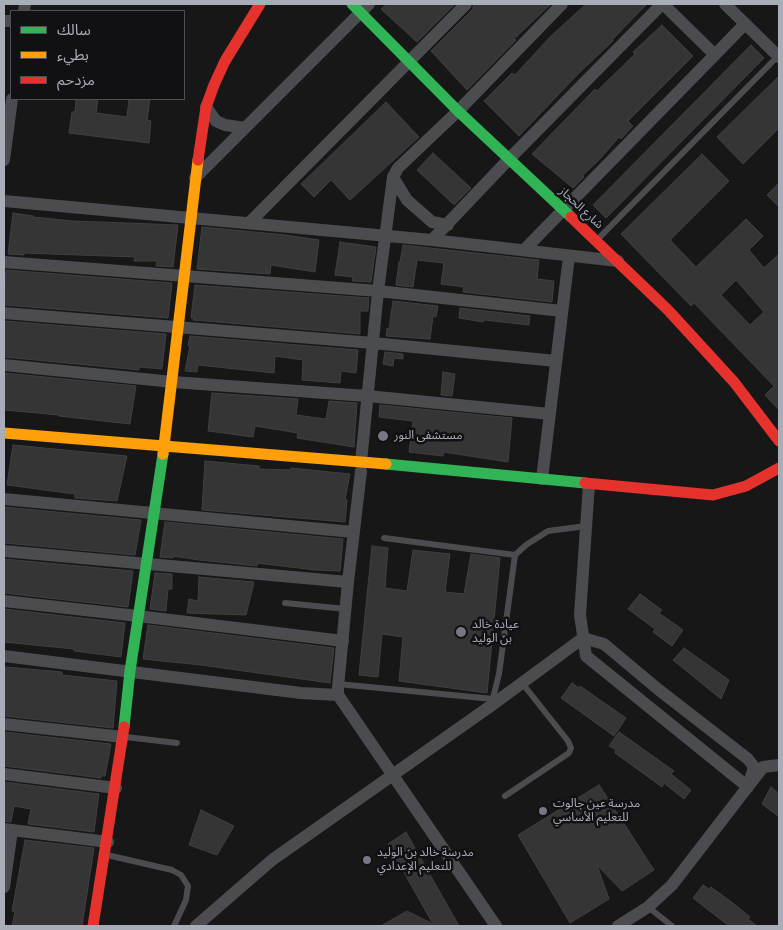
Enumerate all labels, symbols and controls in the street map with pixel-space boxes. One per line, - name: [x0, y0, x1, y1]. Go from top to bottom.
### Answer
- legend: [10, 10, 185, 100]
- text: سالك: [57, 19, 91, 40]
- text: بطيء: [57, 44, 89, 65]
- text: مزدحم: [57, 69, 95, 90]
- street label: شارع الحجاز: [556, 184, 606, 232]
- marker: مستشفى النور: [376, 429, 390, 443]
- place label: مستشفى النور: [394, 429, 463, 443]
- place label: عيادة خالد بن الوليد: [472, 618, 519, 646]
- marker: عيادة خالد بن الوليد: [454, 625, 468, 639]
- place label: مدرسة عين جالوت للتعليم الأساسي: [553, 797, 640, 825]
- marker: مدرسة عين جالوت للتعليم الأساسي: [537, 805, 549, 817]
- place label: مدرسة خالد بن الوليد للتعليم الإعدادي: [377, 846, 474, 874]
- marker: مدرسة خالد بن الوليد للتعليم الإعدادي: [361, 854, 373, 866]

